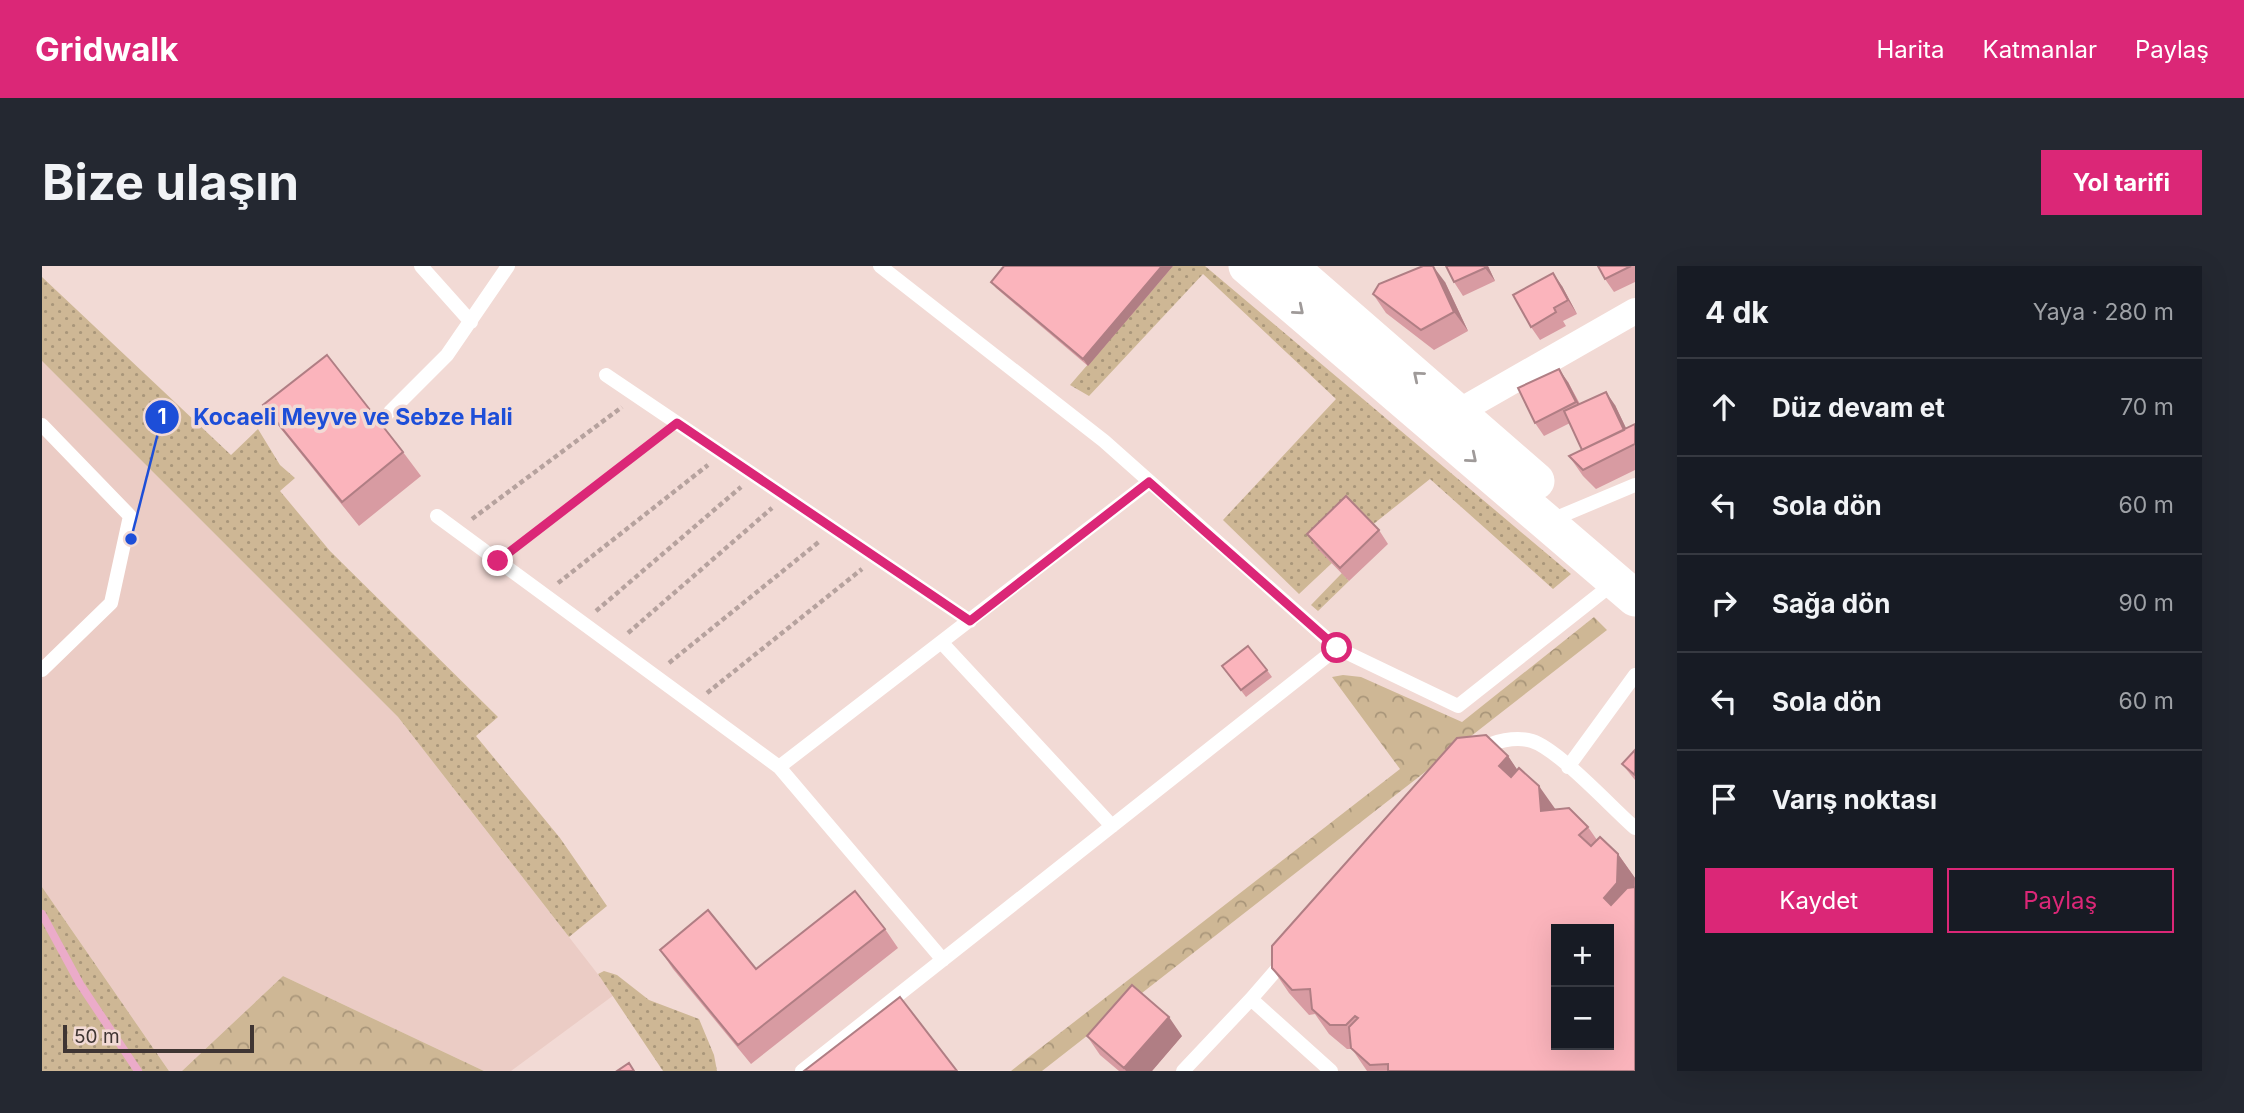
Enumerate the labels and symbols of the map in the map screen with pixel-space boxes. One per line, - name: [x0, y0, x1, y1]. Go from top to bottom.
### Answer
- one-way arrow: [1290, 302, 1303, 314]
- one-way arrow: [1413, 372, 1426, 384]
- callout: Kocaeli Meyve ve Sebze Hali: [144, 395, 527, 439]
- text: Kocaeli Meyve ve Sebze Hali: [193, 403, 513, 431]
- text: 1: [157, 404, 167, 429]
- one-way arrow: [1464, 450, 1477, 462]
- route end: [482, 545, 513, 576]
- route start: [1321, 632, 1352, 663]
- scale bar: [63, 1022, 254, 1054]

